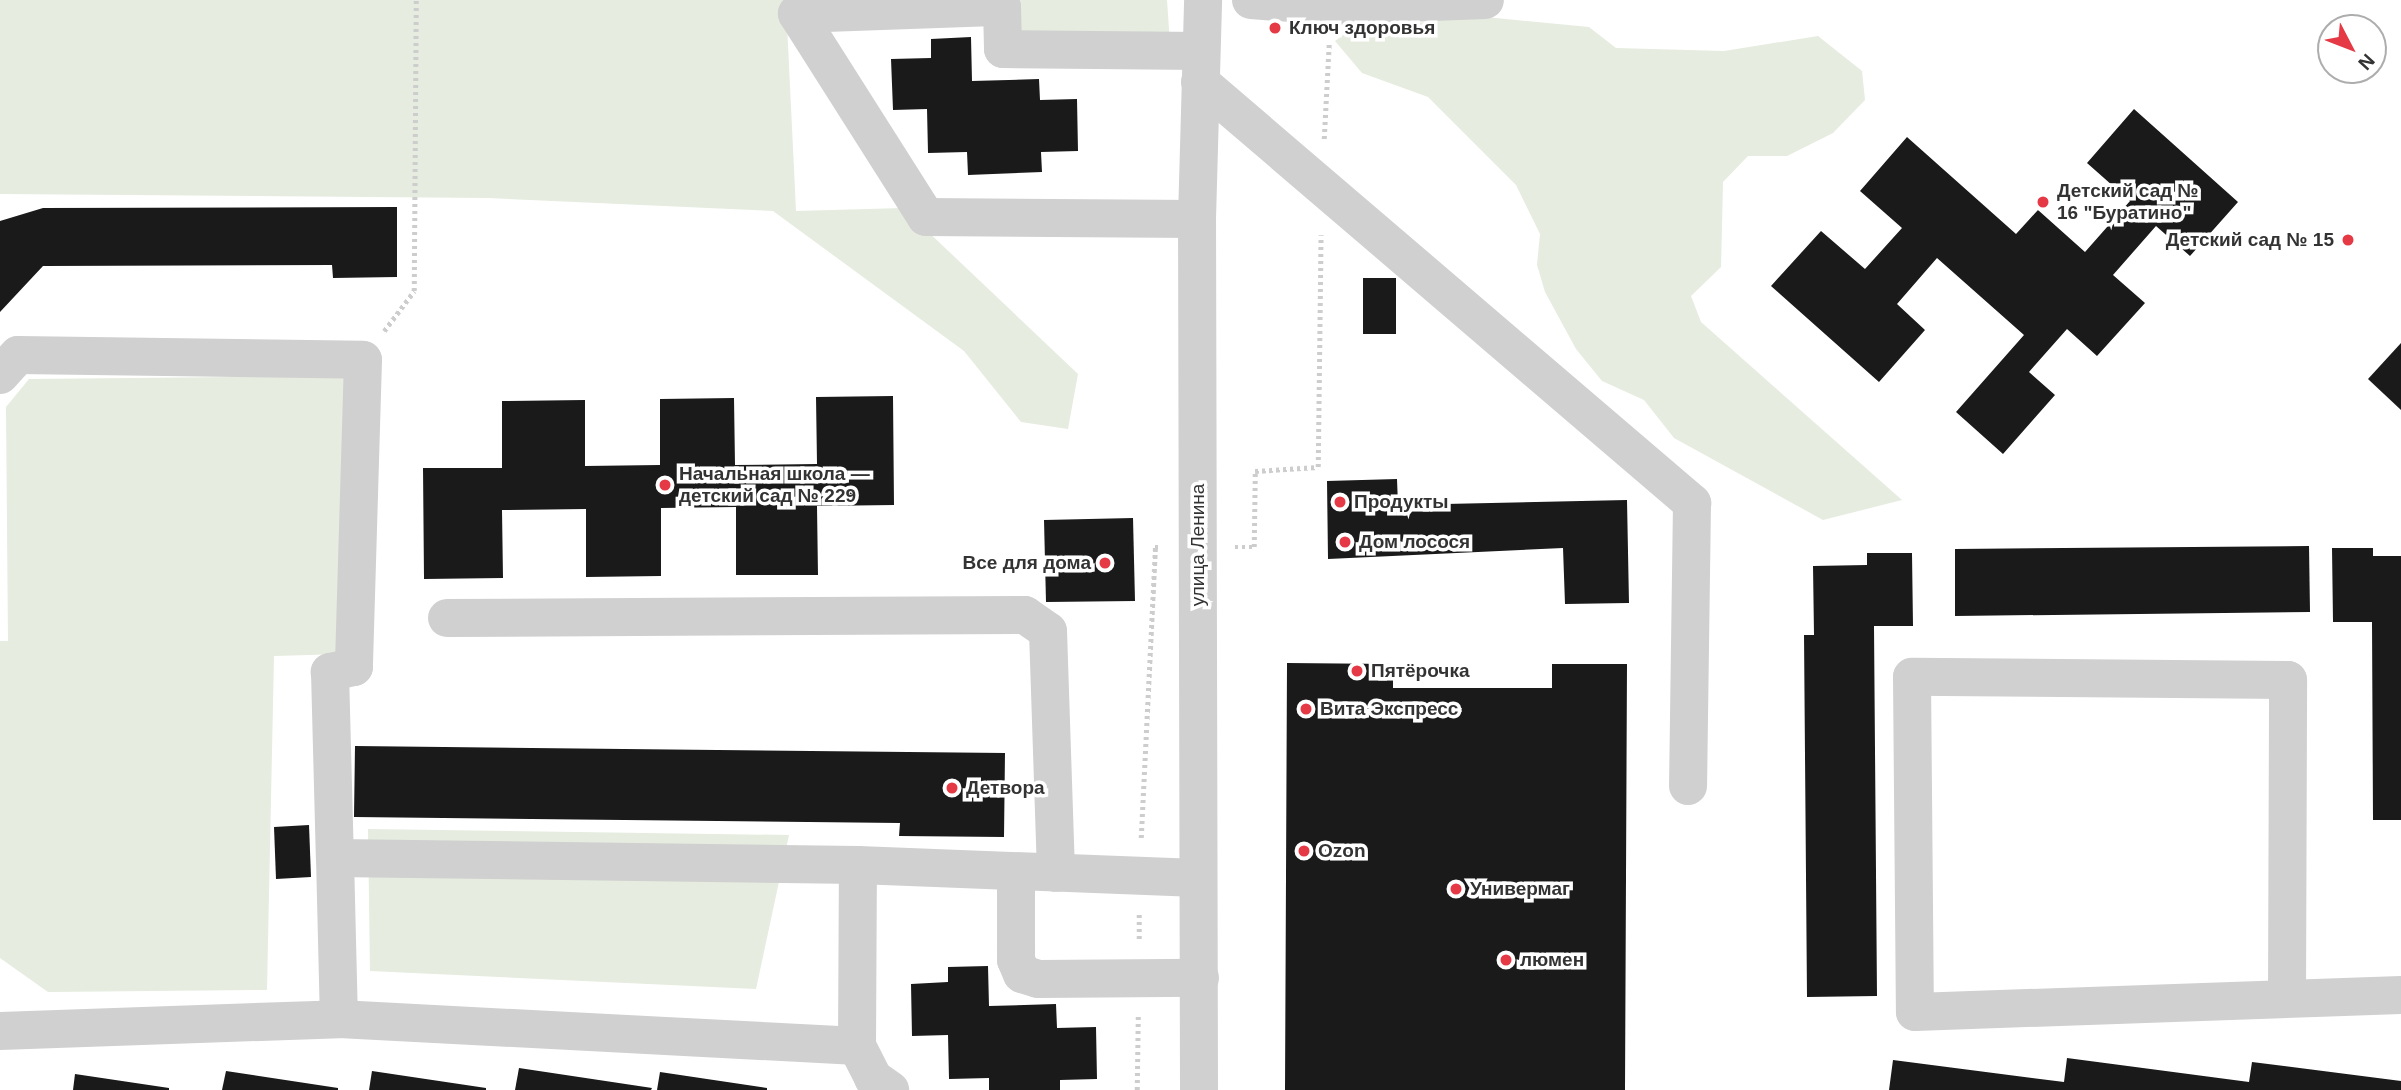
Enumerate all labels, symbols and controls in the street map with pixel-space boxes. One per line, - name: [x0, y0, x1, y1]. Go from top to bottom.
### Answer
- north arrow: [2317, 14, 2387, 84]
- place label: Ключ здоровья: [1289, 17, 1435, 39]
- marker: Ключ здоровья: [1267, 20, 1283, 36]
- text: N: [2354, 50, 2379, 74]
- place label: Детский сад № 16 "Буратино": [2057, 180, 2199, 224]
- marker: Детский сад № 16 "Буратино": [2035, 194, 2051, 210]
- place label: Детский сад № 15: [2166, 229, 2334, 251]
- marker: Детский сад № 15: [2340, 232, 2356, 248]
- place label: Начальная школа — детский сад № 229: [679, 463, 870, 507]
- marker: Начальная школа — детский сад № 229: [657, 477, 673, 493]
- street label: улица Ленина: [1187, 484, 1209, 606]
- place label: Продукты: [1354, 491, 1449, 513]
- marker: Продукты: [1332, 494, 1348, 510]
- place label: Дом лосося: [1359, 531, 1470, 553]
- marker: Дом лосося: [1337, 534, 1353, 550]
- place label: Все для дома: [963, 552, 1091, 574]
- marker: Все для дома: [1097, 555, 1113, 571]
- place label: Пятёрочка: [1371, 660, 1469, 682]
- marker: Пятёрочка: [1349, 663, 1365, 679]
- place label: Вита Экспресс: [1320, 698, 1458, 720]
- marker: Вита Экспресс: [1298, 701, 1314, 717]
- place label: Детвора: [966, 777, 1045, 799]
- marker: Детвора: [944, 780, 960, 796]
- place label: Ozon: [1318, 840, 1365, 862]
- marker: Ozon: [1296, 843, 1312, 859]
- place label: Универмаг: [1470, 878, 1570, 900]
- marker: Универмаг: [1448, 881, 1464, 897]
- place label: люмен: [1520, 949, 1584, 971]
- marker: люмен: [1498, 952, 1514, 968]

